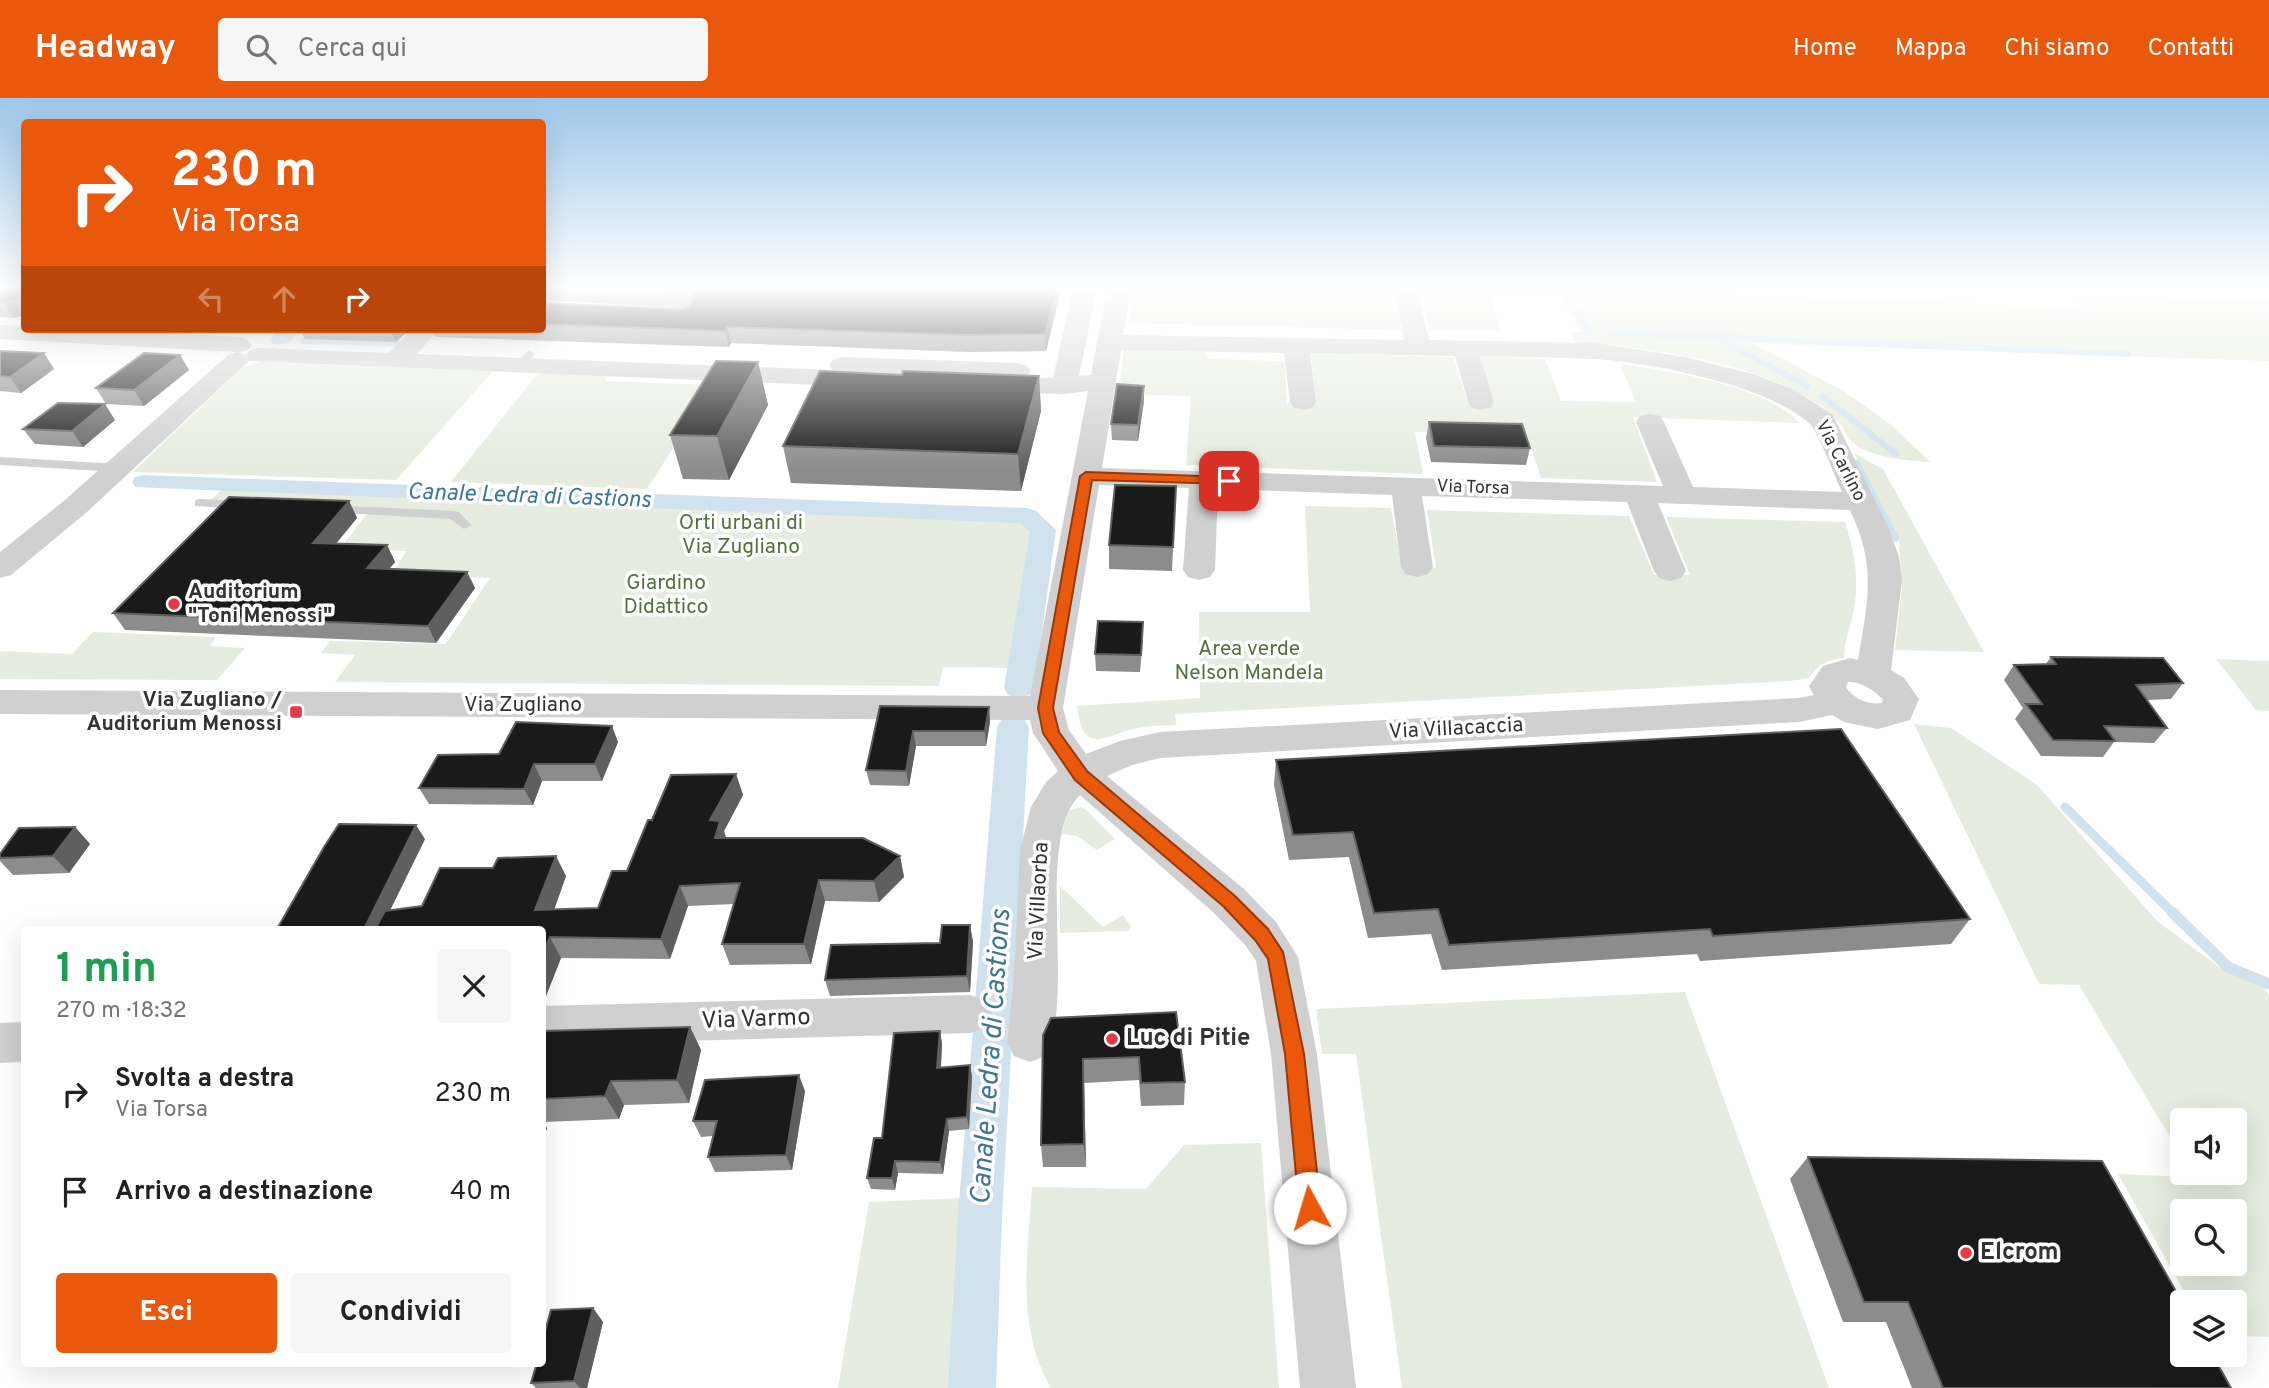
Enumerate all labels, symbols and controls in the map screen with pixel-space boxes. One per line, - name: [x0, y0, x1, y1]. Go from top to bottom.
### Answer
- search box: [218, 18, 708, 81]
- text: Headway: [35, 28, 176, 70]
- icon: search: [242, 30, 280, 68]
- text: Cerca qui: [298, 33, 407, 66]
- text: Home: [1793, 34, 1857, 64]
- text: Mappa: [1895, 34, 1966, 64]
- text: Chi siamo: [2004, 34, 2109, 64]
- text: Contatti: [2147, 34, 2234, 64]
- text: 230 m: [171, 142, 317, 204]
- icon: right: [56, 147, 147, 238]
- text: Via Torsa: [171, 203, 300, 243]
- icon: left: [192, 280, 230, 318]
- icon: ahead: [265, 280, 303, 318]
- icon: right: [338, 280, 376, 318]
- street label: Via Carlino: [1810, 417, 1870, 505]
- pin: [1199, 451, 1259, 511]
- icon: arrive: [1210, 462, 1248, 500]
- street label: Via Torsa: [1436, 475, 1510, 501]
- water label: Canale Ledra di Castions: [407, 478, 652, 516]
- park label: Orti urbani di Via Zugliano: [679, 510, 803, 561]
- park label: Giardino Didattico: [623, 570, 709, 621]
- place label: Auditorium "Toni Menossi": [188, 579, 332, 630]
- marker: Auditorium "Toni Menossi": [166, 596, 182, 612]
- park label: Area verde Nelson Mandela: [1174, 636, 1324, 687]
- place label: Via Zugliano / Auditorium Menossi: [86, 687, 282, 738]
- street label: Via Zugliano: [464, 692, 582, 719]
- marker: Via Zugliano / Auditorium Menossi: [288, 704, 304, 720]
- street label: Via Villacaccia: [1388, 712, 1524, 746]
- street label: Via Villaorba: [1022, 841, 1056, 961]
- water label: Canale Ledra di Castions: [964, 907, 1020, 1206]
- text: 1 min: [56, 944, 157, 997]
- button: close: [437, 949, 511, 1023]
- text: 270 m · 18:32: [56, 997, 187, 1026]
- street label: Via Varmo: [701, 1003, 811, 1037]
- place label: Luc di Pitie: [1126, 1024, 1250, 1054]
- marker: Luc di Pitie: [1104, 1031, 1120, 1047]
- text: Svolta a destra: [115, 1063, 294, 1096]
- icon: right: [56, 1075, 94, 1113]
- text: 230 m: [435, 1078, 511, 1111]
- text: Via Torsa: [115, 1096, 208, 1125]
- map controls: [2170, 1108, 2247, 1367]
- button: sound: [2170, 1108, 2247, 1185]
- position arrow: [1273, 1171, 1347, 1245]
- icon: arrive: [56, 1173, 94, 1211]
- text: Arrivo a destinazione: [115, 1176, 373, 1209]
- text: 40 m: [450, 1176, 511, 1209]
- button: search: [2170, 1199, 2247, 1276]
- place label: Elcrom: [1980, 1238, 2059, 1268]
- marker: Elcrom: [1958, 1245, 1974, 1261]
- button: Esci: [56, 1273, 277, 1353]
- button: Condividi: [291, 1273, 511, 1353]
- button: layers: [2170, 1290, 2247, 1367]

